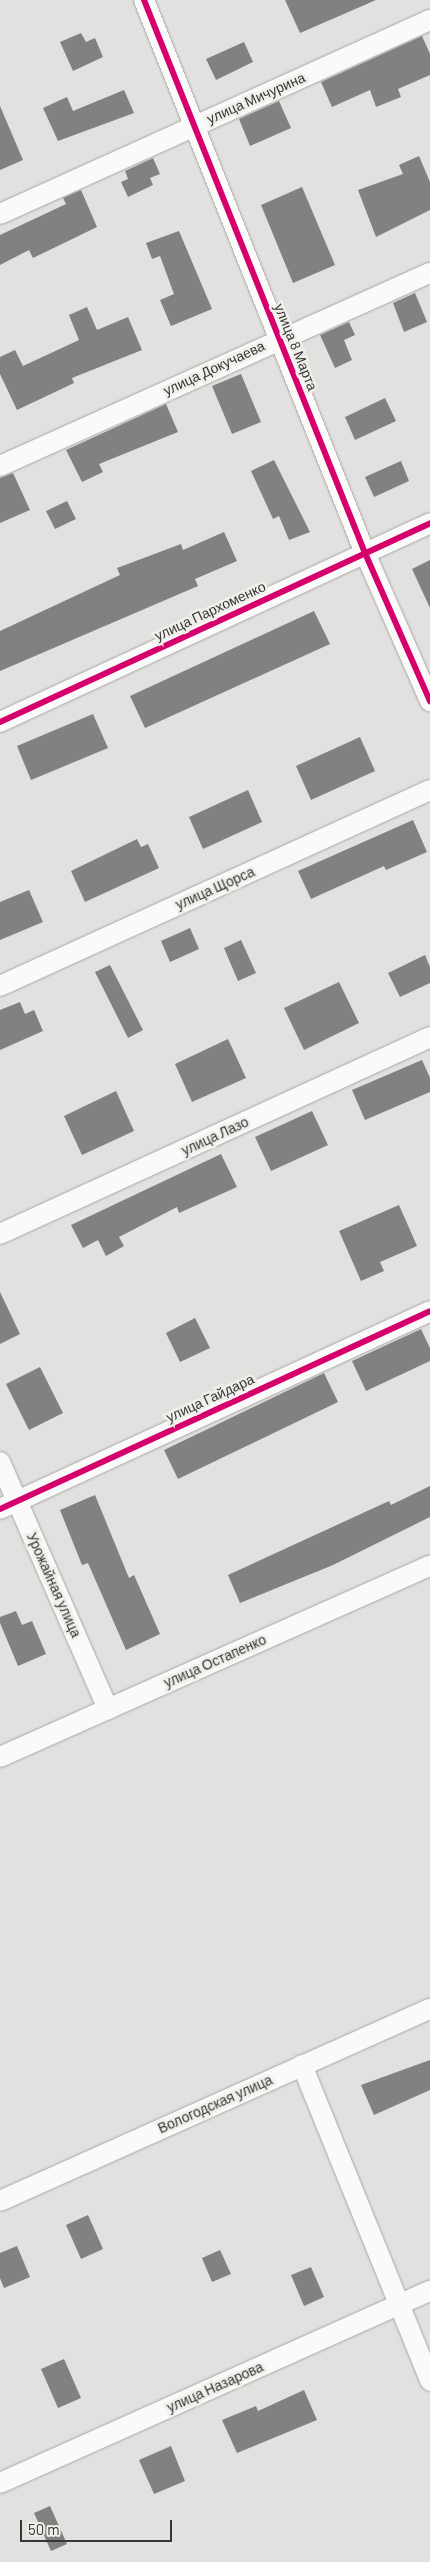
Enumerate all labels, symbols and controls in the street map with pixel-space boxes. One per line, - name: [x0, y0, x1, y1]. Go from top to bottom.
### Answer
- street label: улица Мичурина: [204, 69, 308, 127]
- street label: улица 8 Марта: [271, 301, 321, 393]
- street label: улица Докучаева: [161, 337, 267, 399]
- street label: улица Пархоменко: [152, 578, 268, 644]
- street label: улица Щорса: [173, 863, 257, 913]
- street label: улица Лазо: [179, 1113, 251, 1159]
- street label: улица Гайдара: [163, 1370, 257, 1426]
- street label: Урожайная улица: [23, 1530, 85, 1640]
- street label: улица Остапенко: [161, 1631, 269, 1691]
- street label: Вологодская улица: [155, 2071, 275, 2137]
- street label: улица Назарова: [164, 2358, 266, 2416]
- scale bar: [22, 2510, 175, 2542]
- text: 50 m: [28, 2520, 60, 2538]

